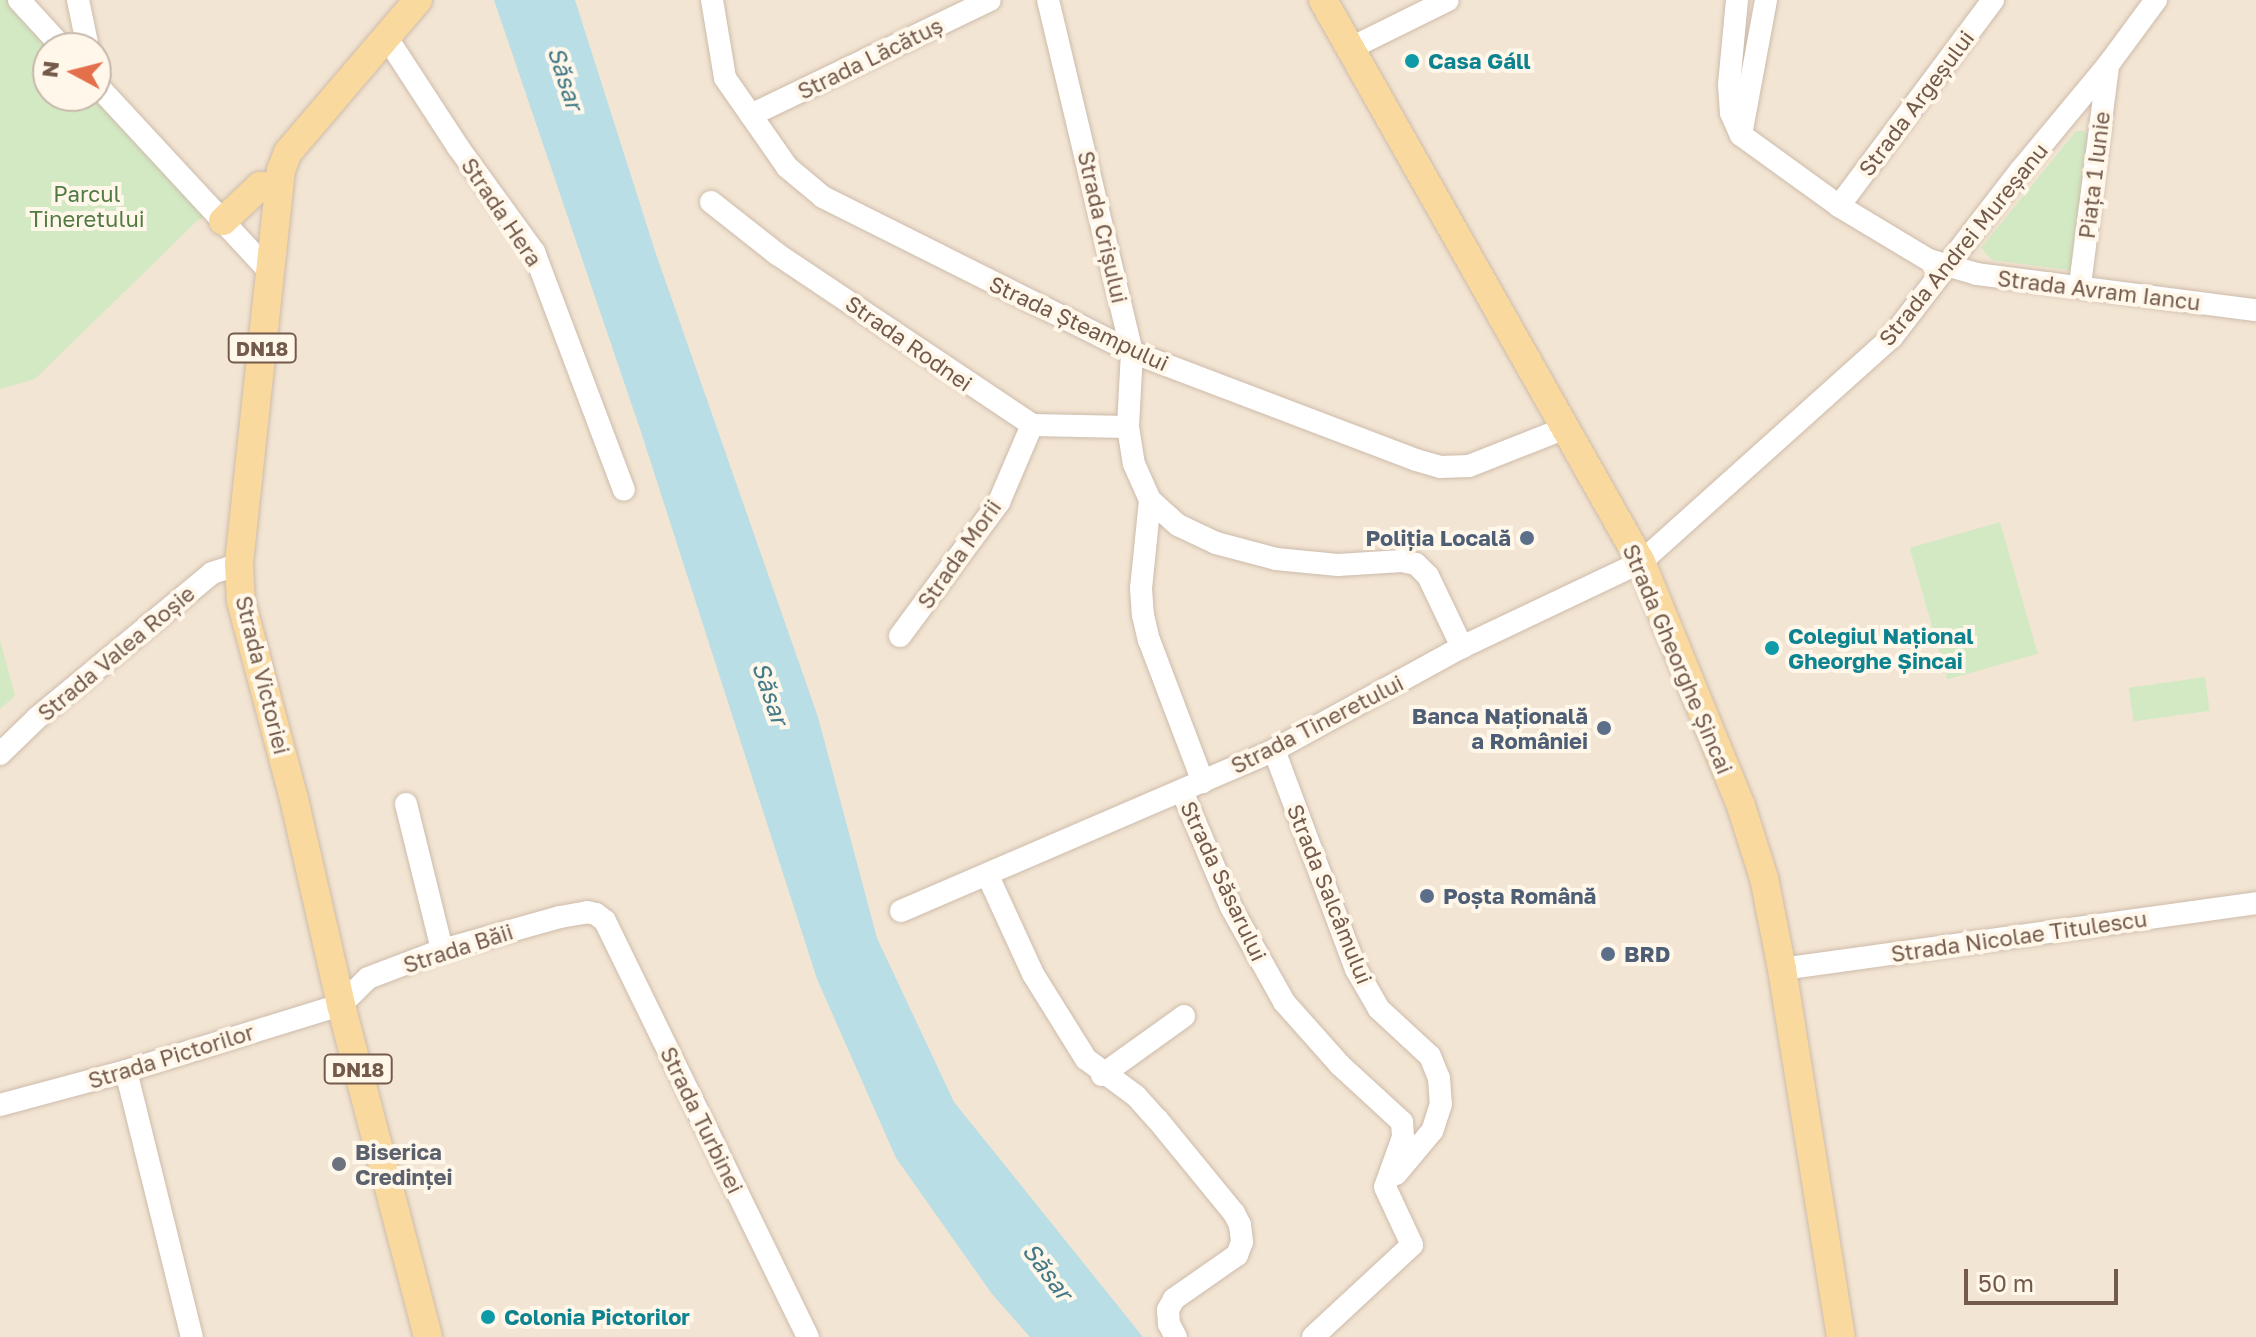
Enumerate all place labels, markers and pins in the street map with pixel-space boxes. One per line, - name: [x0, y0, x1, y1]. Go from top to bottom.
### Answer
- place label: Casa Gáll: [1428, 48, 1531, 74]
- marker: Casa Gáll: [1403, 52, 1421, 70]
- place label: Poliția Locală: [1365, 525, 1511, 551]
- marker: Poliția Locală: [1518, 529, 1536, 547]
- place label: Colegiul Național Gheorghe Șincai: [1788, 622, 1974, 674]
- marker: Colegiul Național Gheorghe Șincai: [1763, 639, 1781, 657]
- place label: Banca Națională a României: [1412, 702, 1588, 754]
- marker: Banca Națională a României: [1595, 719, 1613, 737]
- place label: Poșta Română: [1443, 883, 1596, 909]
- marker: Poșta Română: [1418, 887, 1436, 905]
- place label: BRD: [1624, 941, 1671, 967]
- marker: BRD: [1599, 945, 1617, 963]
- place label: Biserica Credinței: [355, 1138, 453, 1190]
- marker: Biserica Credinței: [330, 1155, 348, 1173]
- place label: Colonia Pictorilor: [504, 1304, 690, 1330]
- marker: Colonia Pictorilor: [479, 1308, 497, 1326]

